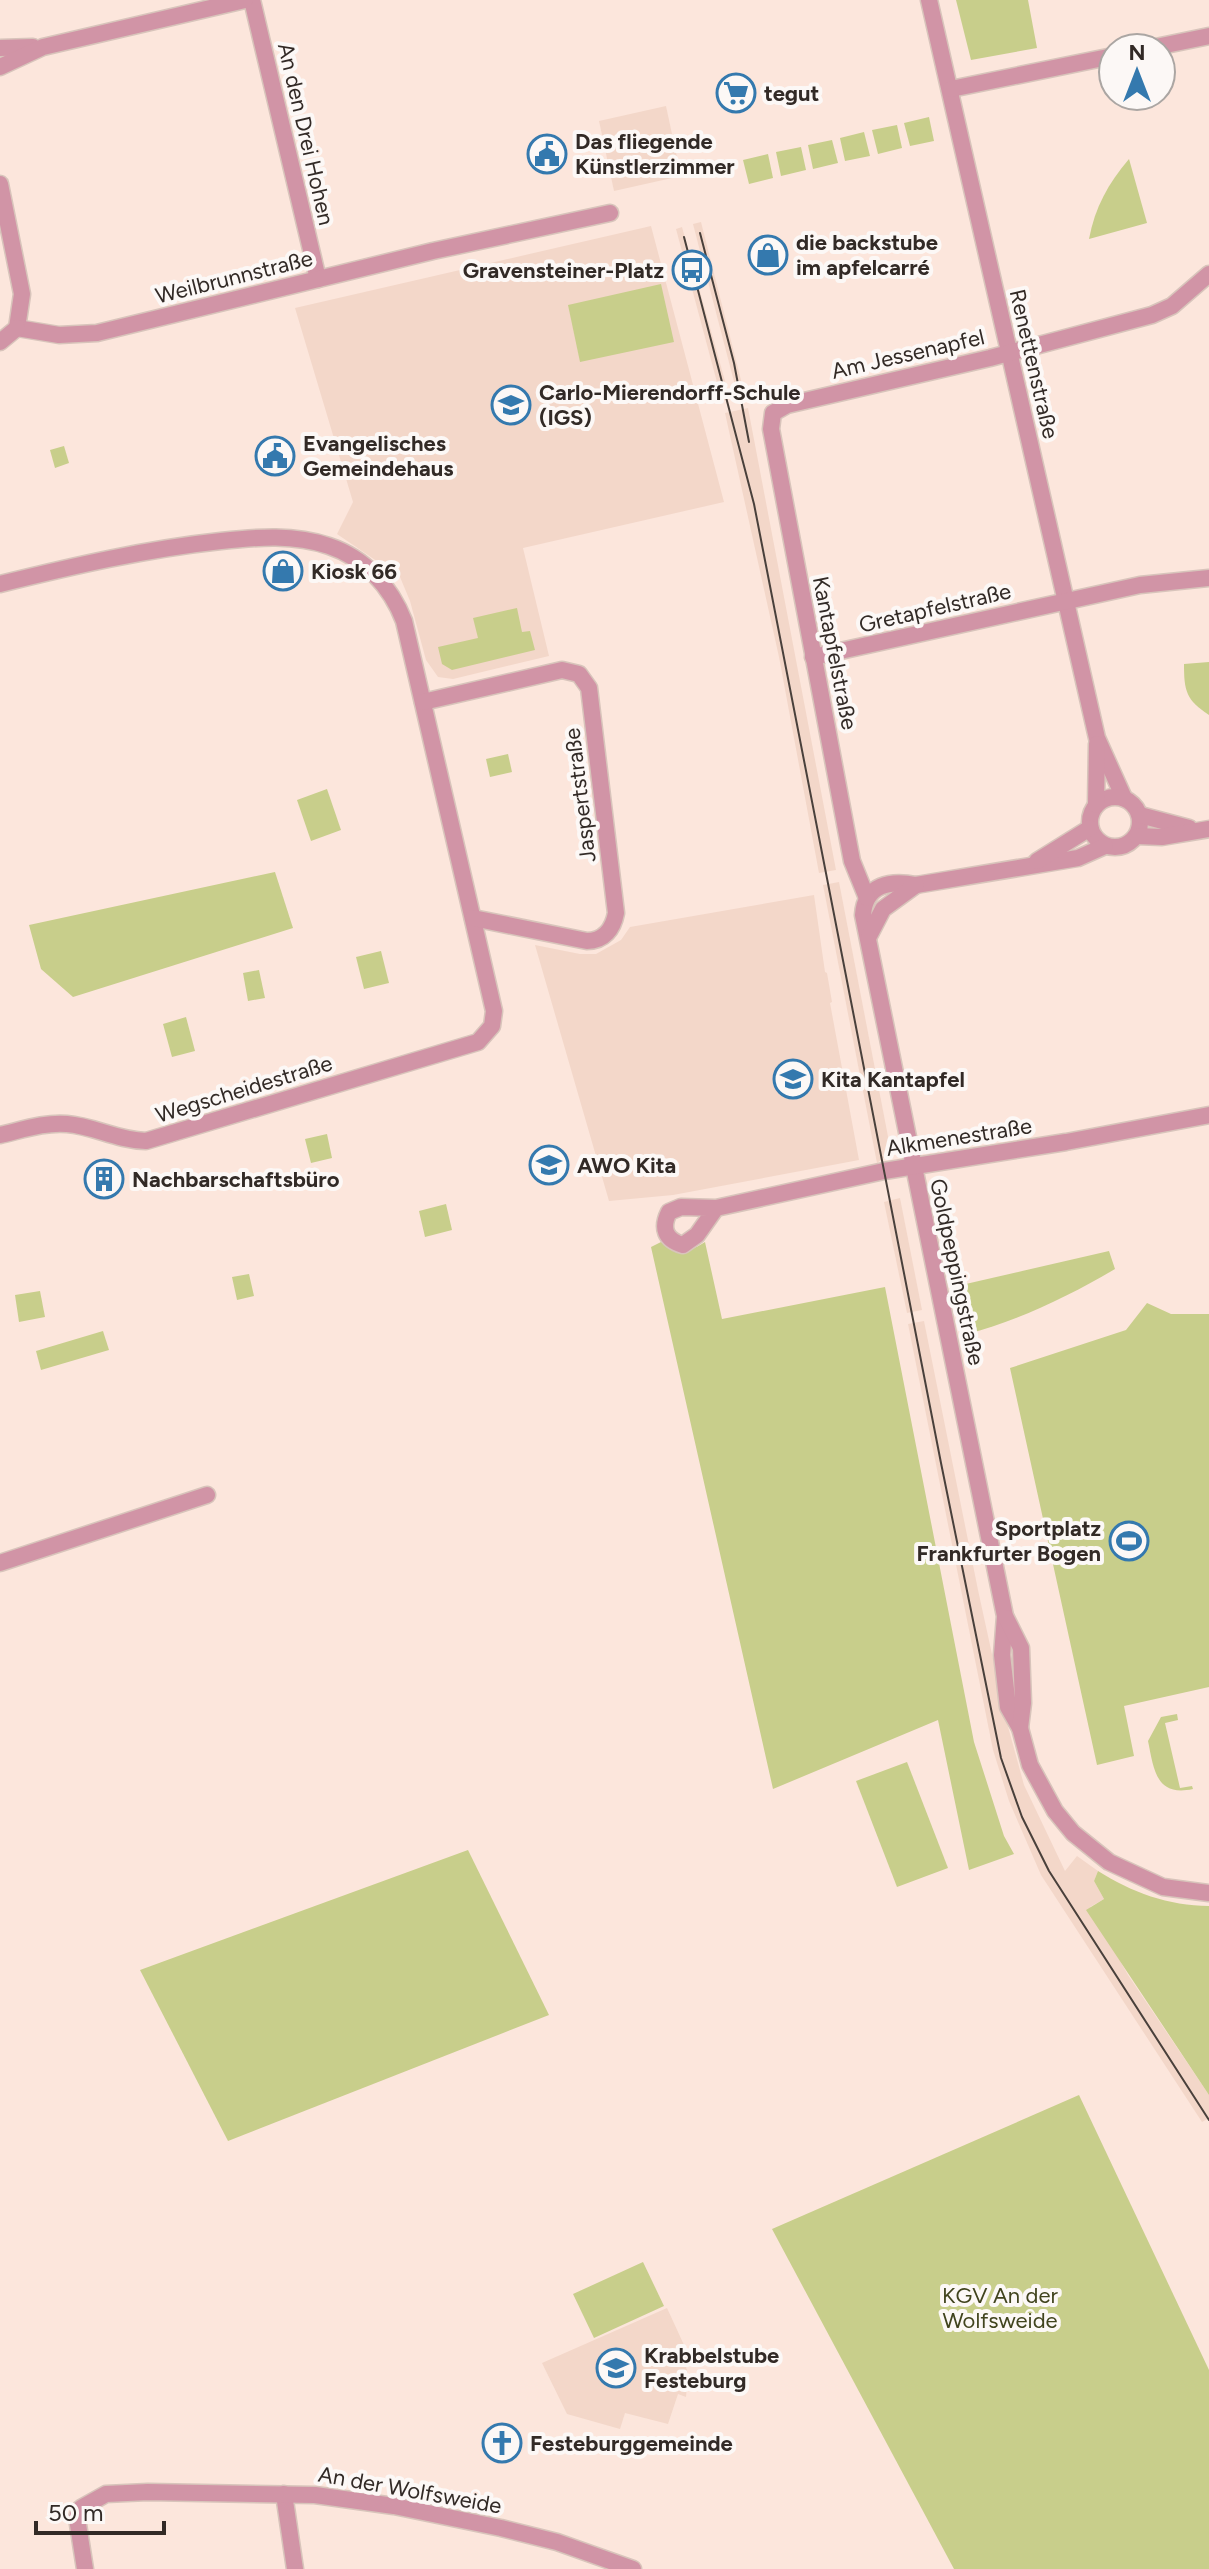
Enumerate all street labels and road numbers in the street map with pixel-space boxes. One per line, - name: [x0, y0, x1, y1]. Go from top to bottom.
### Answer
- street label: An den Drei Hohen: [272, 40, 340, 228]
- street label: Weilbrunnstraße: [153, 244, 315, 310]
- street label: Renettenstraße: [1004, 287, 1064, 441]
- street label: Am Jessenapfel: [829, 323, 987, 385]
- street label: Kantapfelstraße: [807, 574, 863, 732]
- street label: Gretapfelstraße: [856, 577, 1014, 639]
- street label: Jaspertstraße: [558, 726, 602, 864]
- street label: Wegscheidestraße: [152, 1049, 336, 1129]
- street label: Alkmenestraße: [884, 1112, 1034, 1162]
- street label: Goldpeppingstraße: [924, 1176, 990, 1368]
- street label: An der Wolfsweide: [316, 2461, 504, 2519]

